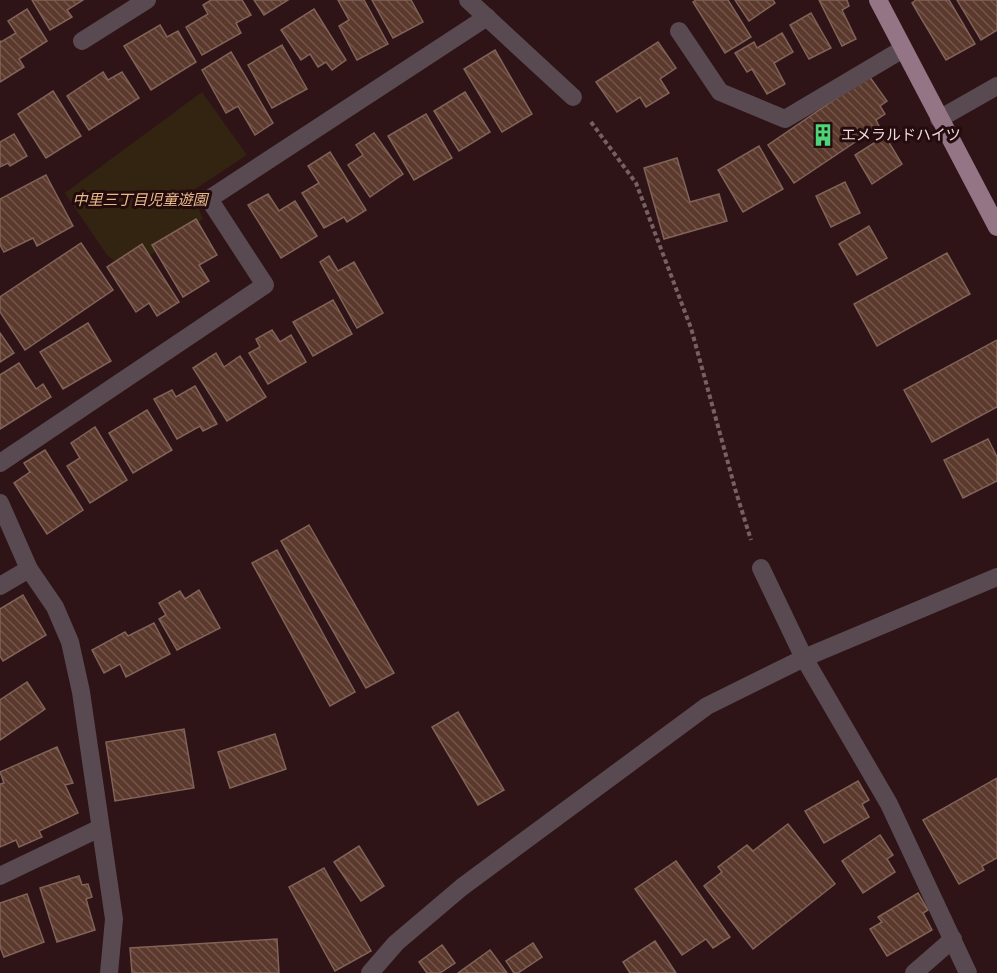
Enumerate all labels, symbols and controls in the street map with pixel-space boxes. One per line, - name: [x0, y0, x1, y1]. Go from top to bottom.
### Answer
- building icon: エメラルドハイツ: [810, 122, 836, 148]
- place label: エメラルドハイツ: [841, 126, 961, 144]
- park label: 中里三丁目児童遊園: [72, 191, 209, 209]

